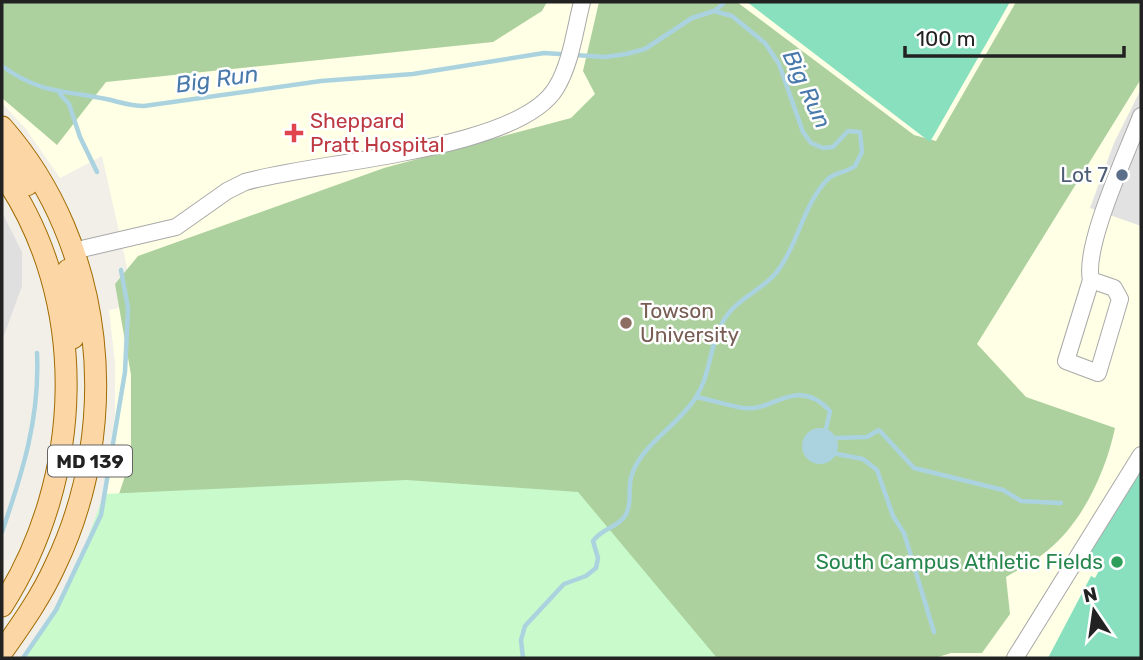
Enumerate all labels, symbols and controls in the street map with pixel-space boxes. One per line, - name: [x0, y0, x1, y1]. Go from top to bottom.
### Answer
- scale bar: [905, 14, 1124, 58]
- text: 100 m: [916, 26, 975, 51]
- water label: Big Run: [777, 45, 837, 133]
- water label: Big Run: [174, 59, 260, 99]
- place label: Sheppard Pratt Hospital: [310, 108, 445, 157]
- marker: Sheppard Pratt Hospital: [284, 123, 304, 143]
- place label: Lot 7: [1060, 162, 1108, 187]
- marker: Lot 7: [1114, 167, 1130, 183]
- place label: Towson University: [640, 298, 740, 347]
- marker: Towson University: [618, 315, 634, 331]
- road number: MD 139: [48, 446, 132, 476]
- place label: South Campus Athletic Fields: [816, 549, 1103, 574]
- marker: South Campus Athletic Fields: [1109, 554, 1125, 570]
- north arrow: [1059, 576, 1129, 646]
- text: N: [1081, 582, 1100, 608]

